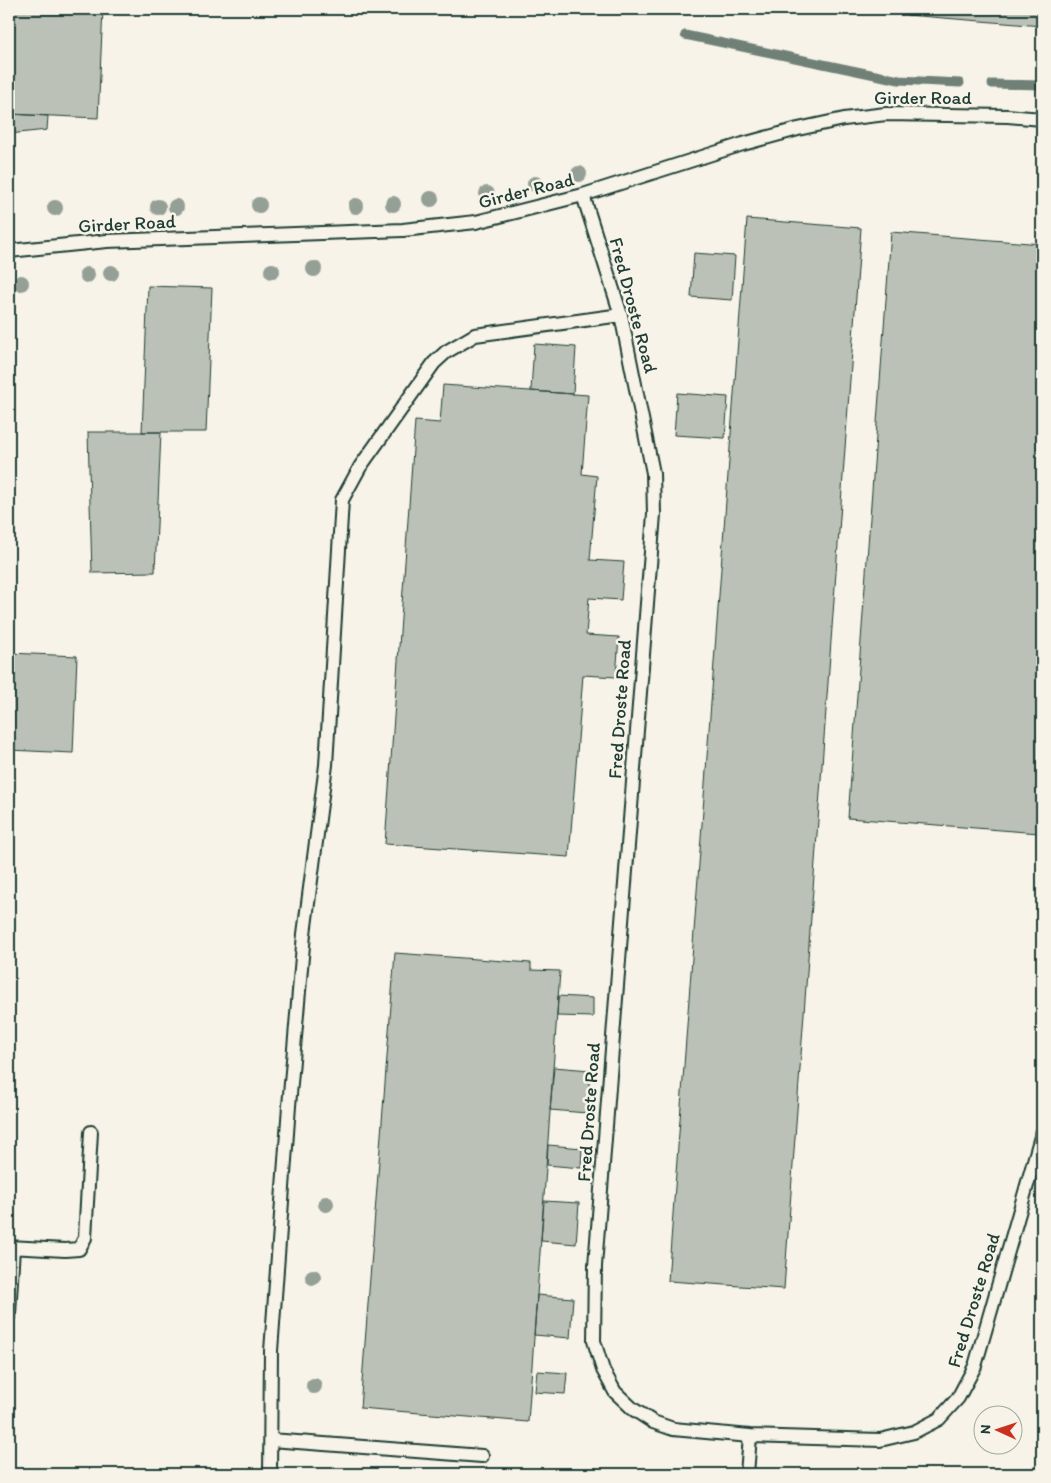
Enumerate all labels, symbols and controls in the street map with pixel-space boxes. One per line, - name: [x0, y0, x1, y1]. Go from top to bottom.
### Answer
- street label: Girder Road: [874, 86, 973, 109]
- street label: Girder Road: [476, 167, 577, 214]
- street label: Girder Road: [77, 209, 177, 238]
- street label: Fred Droste Road: [604, 235, 663, 376]
- street label: Fred Droste Road: [603, 638, 636, 779]
- street label: Fred Droste Road: [572, 1041, 605, 1182]
- street label: Fred Droste Road: [942, 1229, 1005, 1370]
- north arrow: [974, 1406, 1024, 1456]
- text: N: [977, 1424, 994, 1435]

